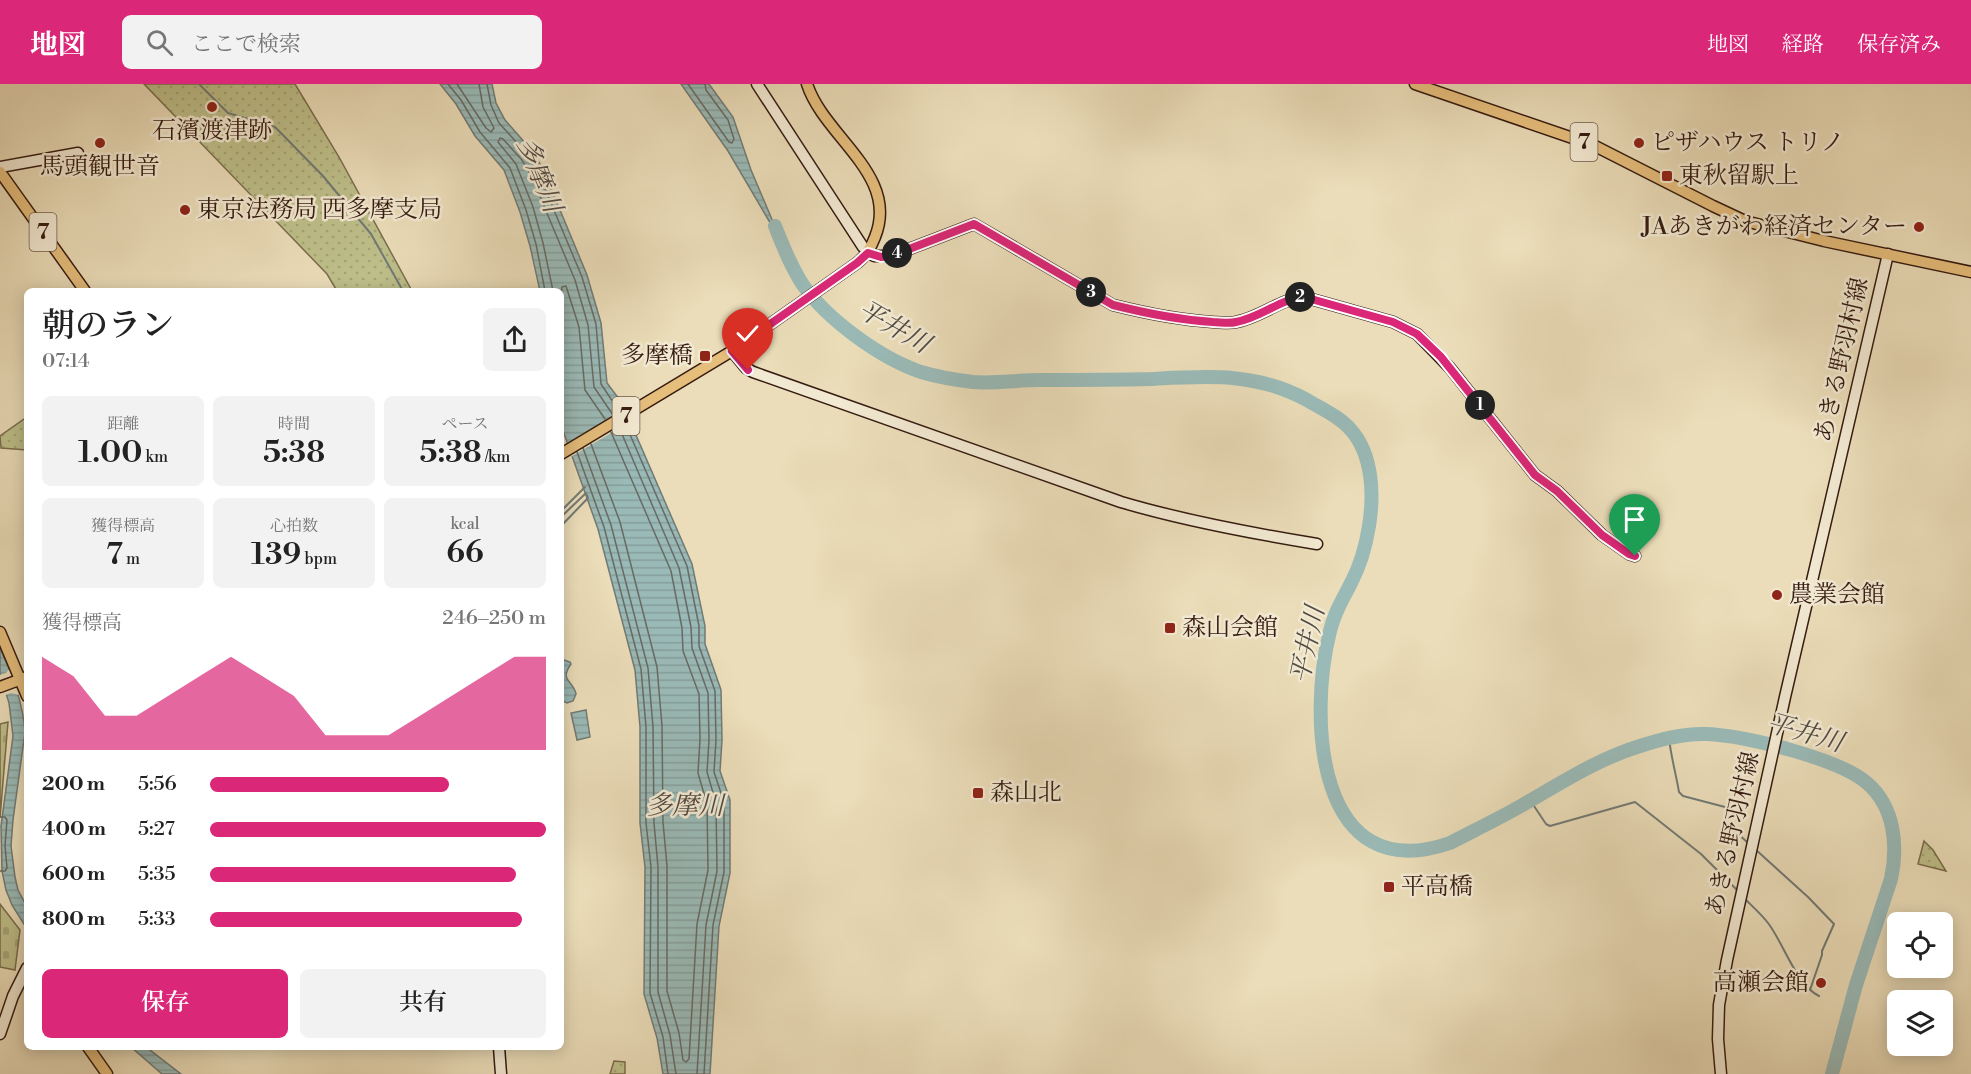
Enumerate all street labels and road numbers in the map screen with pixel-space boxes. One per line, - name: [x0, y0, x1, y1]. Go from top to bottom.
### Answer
- road number: 7: [1570, 123, 1598, 161]
- road number: 7: [30, 213, 57, 251]
- street label: あきる野羽村線: [1808, 275, 1876, 445]
- road number: 7: [612, 397, 640, 435]
- street label: あきる野羽村線: [1699, 749, 1767, 919]

